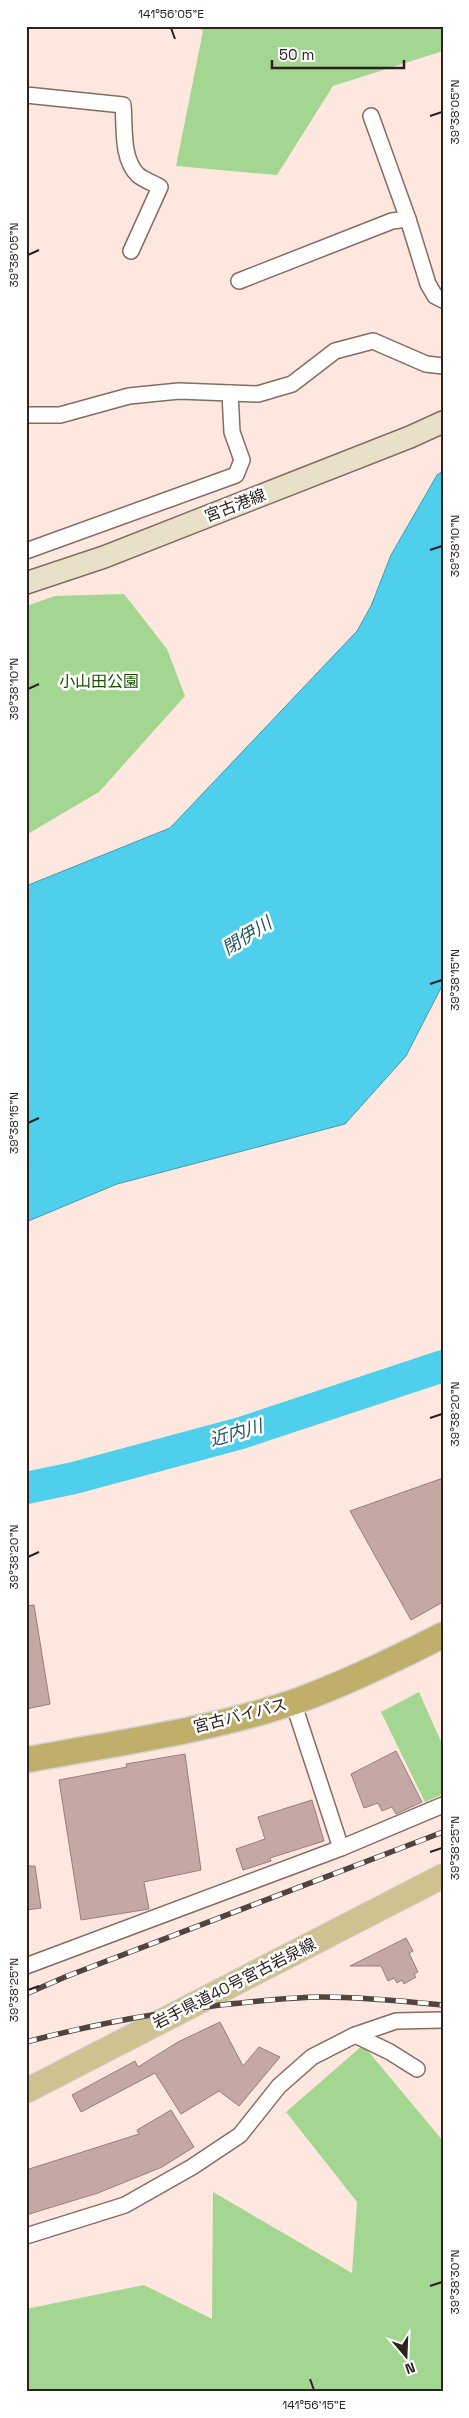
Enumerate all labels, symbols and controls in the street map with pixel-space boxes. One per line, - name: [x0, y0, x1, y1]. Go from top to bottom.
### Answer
- text: 141°56'05"E: [138, 6, 204, 22]
- scale bar: [272, 38, 404, 70]
- text: 50 m: [279, 45, 314, 64]
- text: 39°38'05"N: [447, 80, 463, 144]
- text: 39°38'05"N: [6, 223, 22, 287]
- street label: 宮古港線: [202, 484, 269, 527]
- text: 39°38'10"N: [447, 515, 463, 577]
- text: 39°38'10"N: [6, 658, 22, 720]
- park label: 小山田公園: [59, 671, 139, 692]
- water label: 閉伊川: [218, 910, 277, 960]
- text: 39°38'15"N: [447, 949, 463, 1011]
- text: 39°38'15"N: [6, 1092, 22, 1154]
- text: 39°38'20"N: [447, 1382, 463, 1446]
- water label: 近内川: [207, 1413, 267, 1451]
- text: 39°38'20"N: [6, 1525, 22, 1589]
- street label: 宮古バイパス: [191, 1694, 289, 1737]
- text: 39°38'25"N: [447, 1816, 463, 1880]
- street label: 岩手県道40号宮古岩泉線: [149, 1933, 319, 2034]
- text: 39°38'25"N: [6, 1958, 22, 2022]
- text: 39°38'30"N: [447, 2250, 463, 2314]
- north arrow: [382, 2330, 432, 2380]
- text: N: [403, 2358, 418, 2378]
- text: 141°56'15"E: [282, 2397, 346, 2413]

